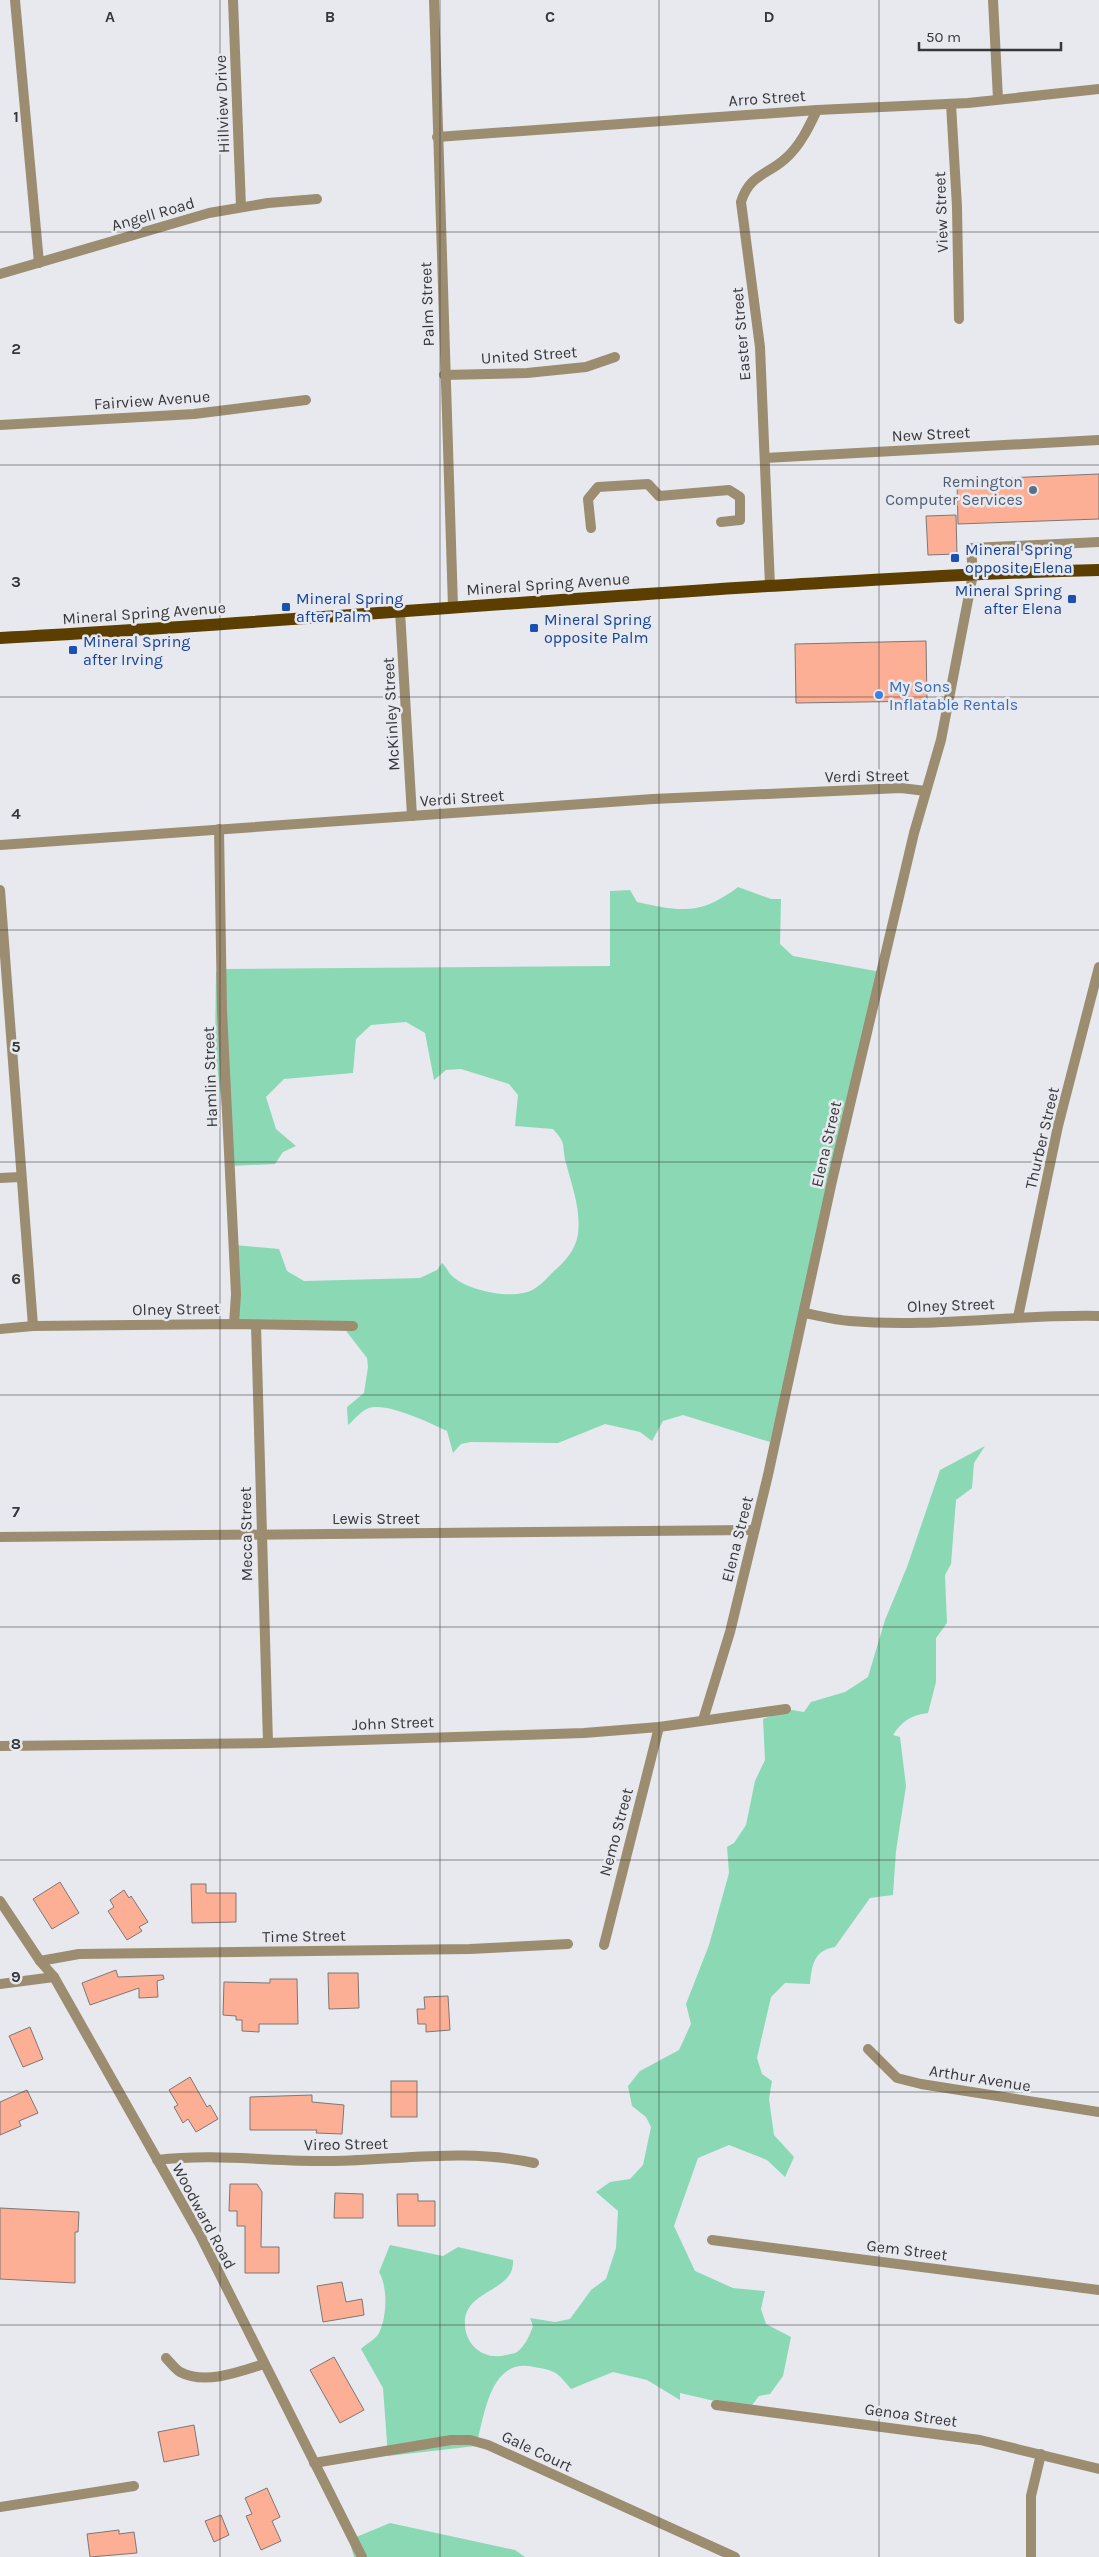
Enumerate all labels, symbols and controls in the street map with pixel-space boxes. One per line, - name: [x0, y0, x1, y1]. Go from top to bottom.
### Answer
- text: A: [105, 7, 115, 26]
- text: B: [325, 7, 335, 26]
- text: C: [545, 7, 555, 26]
- text: D: [764, 7, 775, 26]
- scale bar: [919, 20, 1062, 52]
- text: 50 m: [926, 28, 961, 46]
- street label: Hillview Drive: [211, 55, 233, 153]
- street label: Arro Street: [728, 86, 806, 110]
- text: 1: [13, 107, 19, 126]
- street label: View Street: [930, 171, 952, 253]
- street label: Angell Road: [109, 193, 197, 235]
- street label: Palm Street: [416, 261, 438, 347]
- street label: Easter Street: [727, 286, 755, 382]
- text: 2: [11, 339, 21, 358]
- street label: United Street: [480, 342, 578, 368]
- street label: Fairview Avenue: [93, 386, 211, 414]
- street label: New Street: [891, 422, 971, 446]
- place label: Remington Computer Services: [885, 472, 1023, 509]
- marker: Remington Computer Services: [1027, 484, 1039, 496]
- place label: Mineral Spring opposite Elena: [965, 540, 1073, 577]
- marker: Mineral Spring opposite Elena: [949, 552, 961, 564]
- street label: Mineral Spring Avenue: [466, 569, 630, 599]
- text: 3: [11, 572, 21, 591]
- place label: Mineral Spring after Elena: [955, 581, 1062, 618]
- place label: Mineral Spring after Palm: [296, 589, 403, 626]
- marker: Mineral Spring after Elena: [1066, 593, 1078, 605]
- street label: Mineral Spring Avenue: [62, 598, 226, 628]
- marker: Mineral Spring after Palm: [280, 601, 292, 613]
- place label: Mineral Spring opposite Palm: [544, 610, 651, 647]
- marker: Mineral Spring opposite Palm: [528, 622, 540, 634]
- place label: Mineral Spring after Irving: [83, 632, 190, 669]
- marker: Mineral Spring after Irving: [67, 644, 79, 656]
- street label: McKinley Street: [379, 657, 403, 771]
- place label: My Sons Inflatable Rentals: [889, 677, 1018, 714]
- marker: My Sons Inflatable Rentals: [873, 689, 885, 701]
- street label: Verdi Street: [825, 766, 909, 786]
- street label: Verdi Street: [419, 786, 505, 810]
- text: 4: [11, 804, 21, 823]
- street label: Hamlin Street: [199, 1026, 221, 1128]
- text: 5: [11, 1037, 21, 1056]
- street label: Thurber Street: [1021, 1085, 1063, 1191]
- street label: Elena Street: [807, 1099, 845, 1189]
- text: 6: [11, 1269, 21, 1288]
- street label: Olney Street: [907, 1294, 995, 1316]
- street label: Olney Street: [132, 1299, 220, 1319]
- street label: Mecca Street: [236, 1486, 256, 1582]
- street label: Elena Street: [717, 1494, 757, 1584]
- text: 7: [12, 1502, 20, 1521]
- street label: Lewis Street: [332, 1509, 420, 1528]
- street label: John Street: [352, 1712, 434, 1734]
- text: 8: [11, 1734, 21, 1753]
- street label: Nemo Street: [595, 1786, 637, 1878]
- street label: Time Street: [262, 1926, 346, 1946]
- text: 9: [11, 1967, 21, 1986]
- street label: Arthur Avenue: [928, 2061, 1032, 2095]
- street label: Vireo Street: [304, 2134, 388, 2154]
- street label: Woodward Road: [168, 2160, 240, 2272]
- street label: Gem Street: [866, 2236, 948, 2264]
- street label: Genoa Street: [863, 2399, 959, 2431]
- street label: Gale Court: [499, 2426, 575, 2476]

